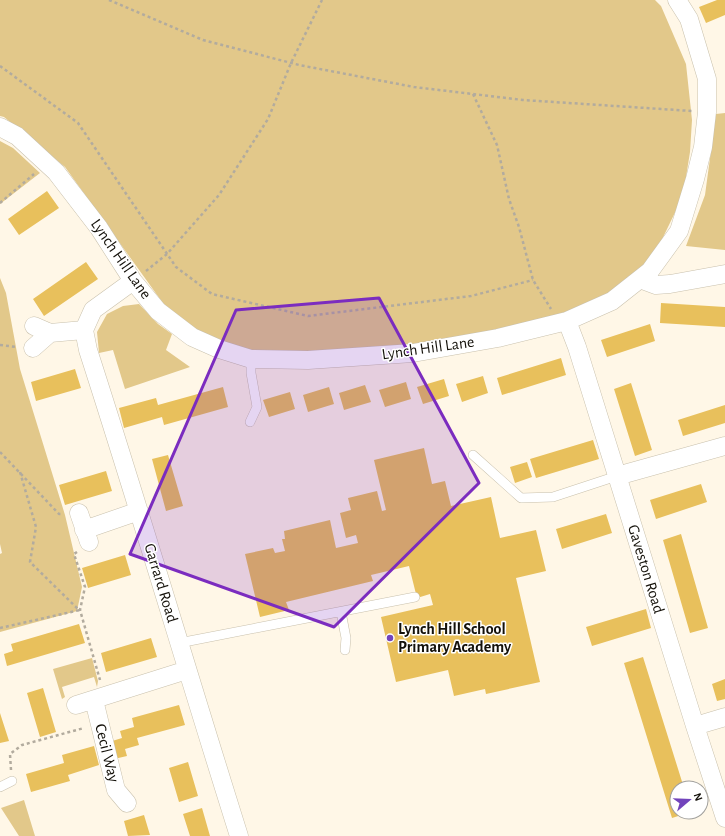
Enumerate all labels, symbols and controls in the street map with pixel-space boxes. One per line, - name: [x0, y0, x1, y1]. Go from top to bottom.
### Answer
- street label: Lynch Hill Lane: [87, 216, 154, 302]
- street label: Lynch Hill Lane: [381, 334, 475, 363]
- street label: Gaveston Road: [625, 523, 667, 615]
- street label: Garrard Road: [141, 541, 181, 625]
- place label: Lynch Hill School Primary Academy: [398, 621, 512, 656]
- marker: Lynch Hill School Primary Academy: [385, 633, 395, 643]
- street label: Cecil Way: [91, 722, 122, 784]
- north arrow: [669, 780, 709, 820]
- text: N: [692, 791, 704, 802]

